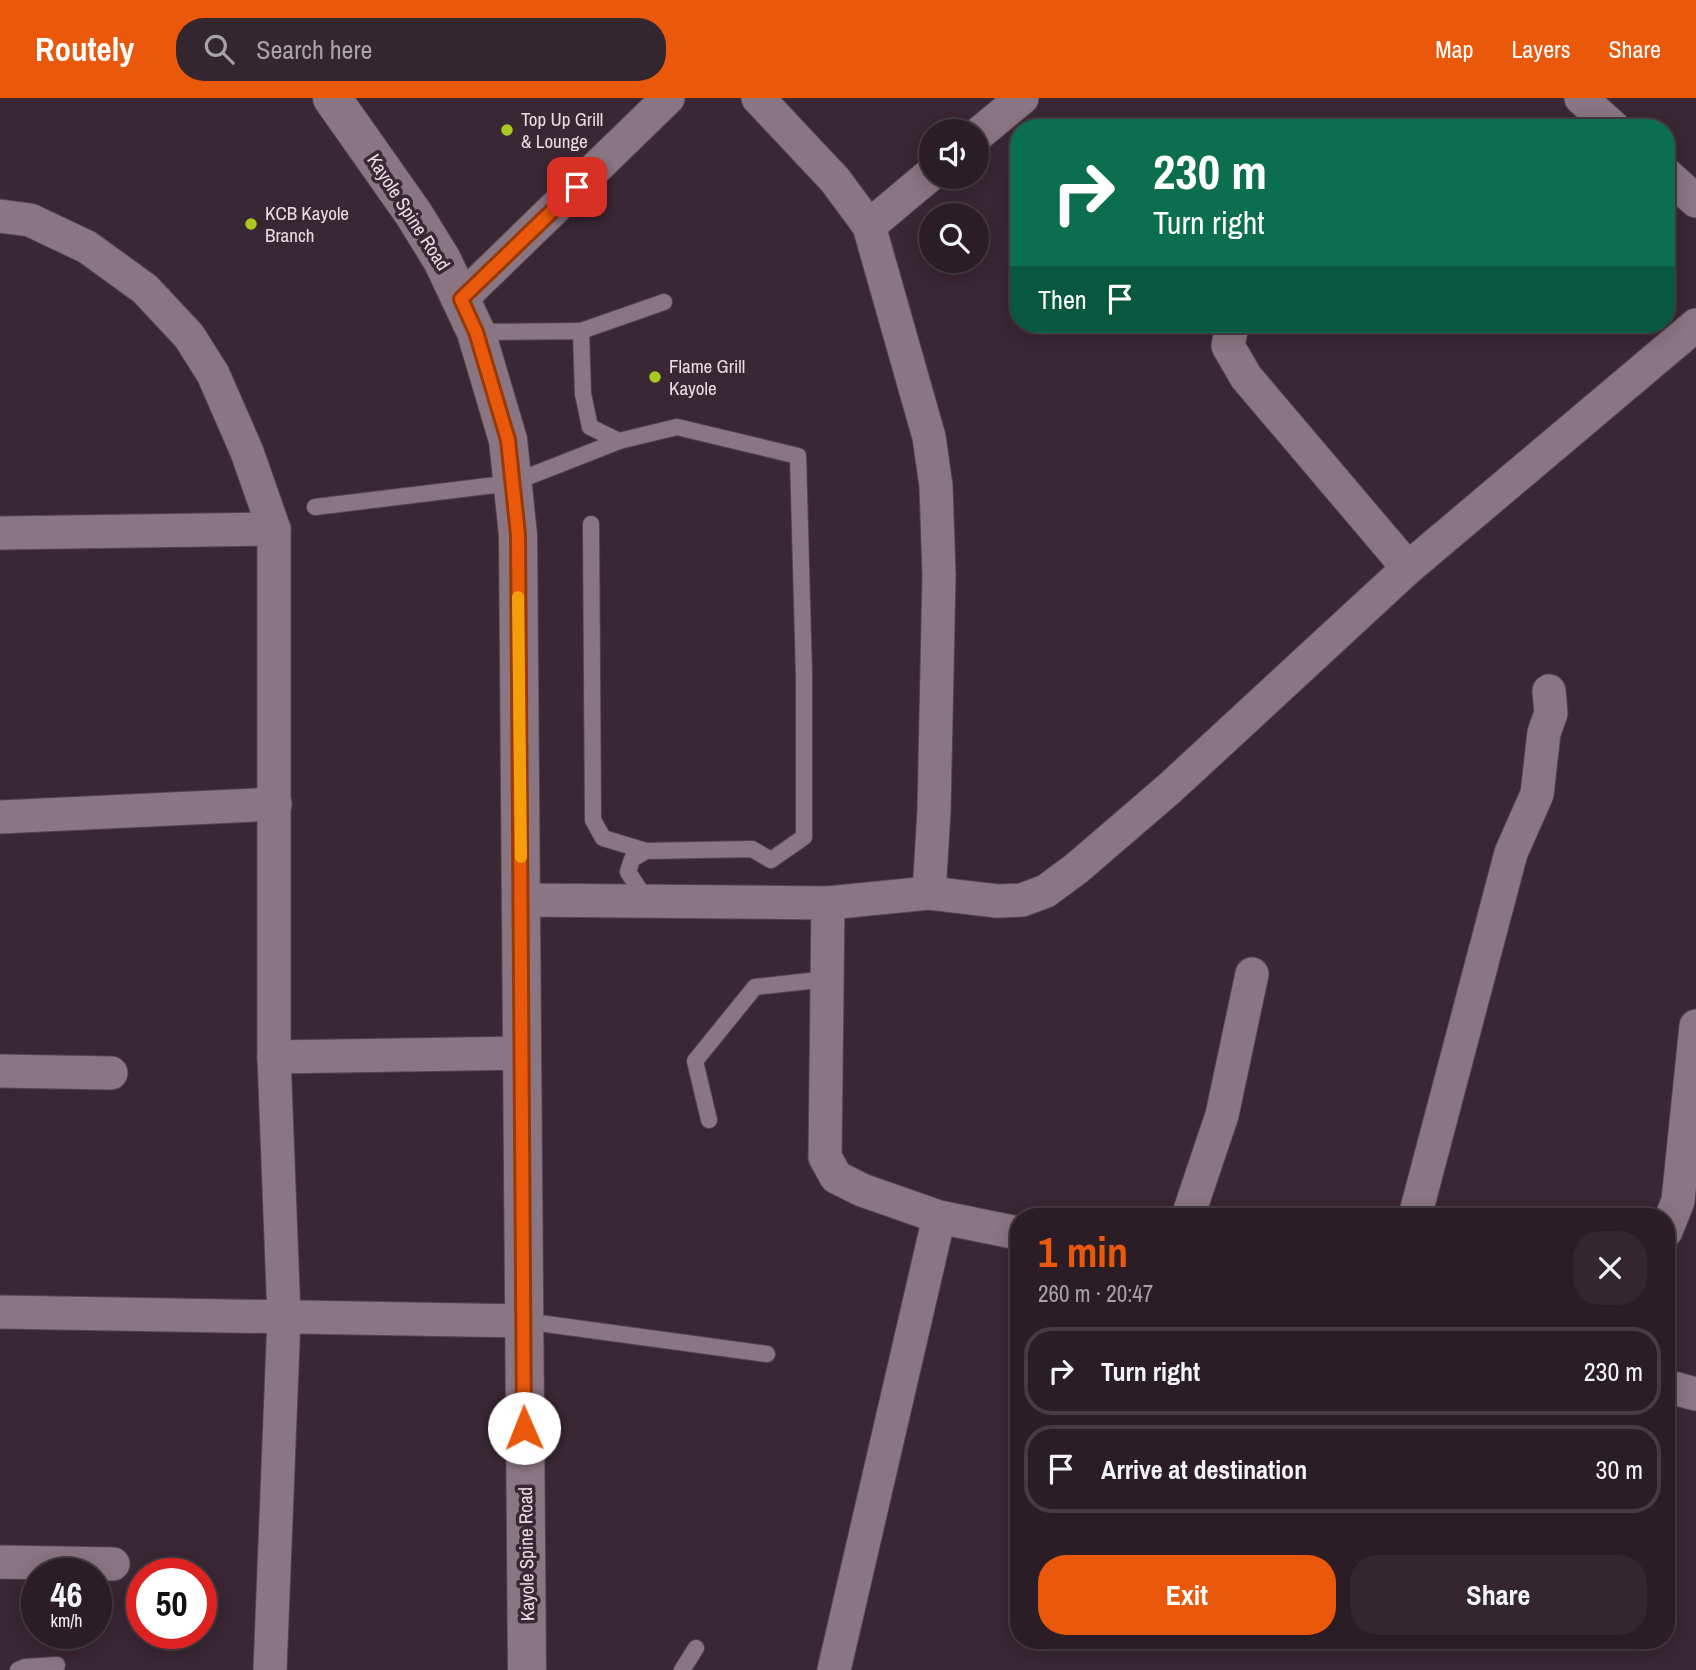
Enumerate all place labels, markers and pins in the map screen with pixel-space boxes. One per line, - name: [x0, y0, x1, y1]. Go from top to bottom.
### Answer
- place label: Top Up Grill & Lounge: [521, 106, 603, 154]
- marker: Top Up Grill & Lounge: [499, 122, 515, 138]
- pin: [547, 157, 607, 217]
- place label: KCB Kayole Branch: [265, 200, 349, 248]
- marker: KCB Kayole Branch: [243, 216, 259, 232]
- place label: Flame Grill Kayole: [669, 353, 745, 401]
- marker: Flame Grill Kayole: [647, 369, 663, 385]

